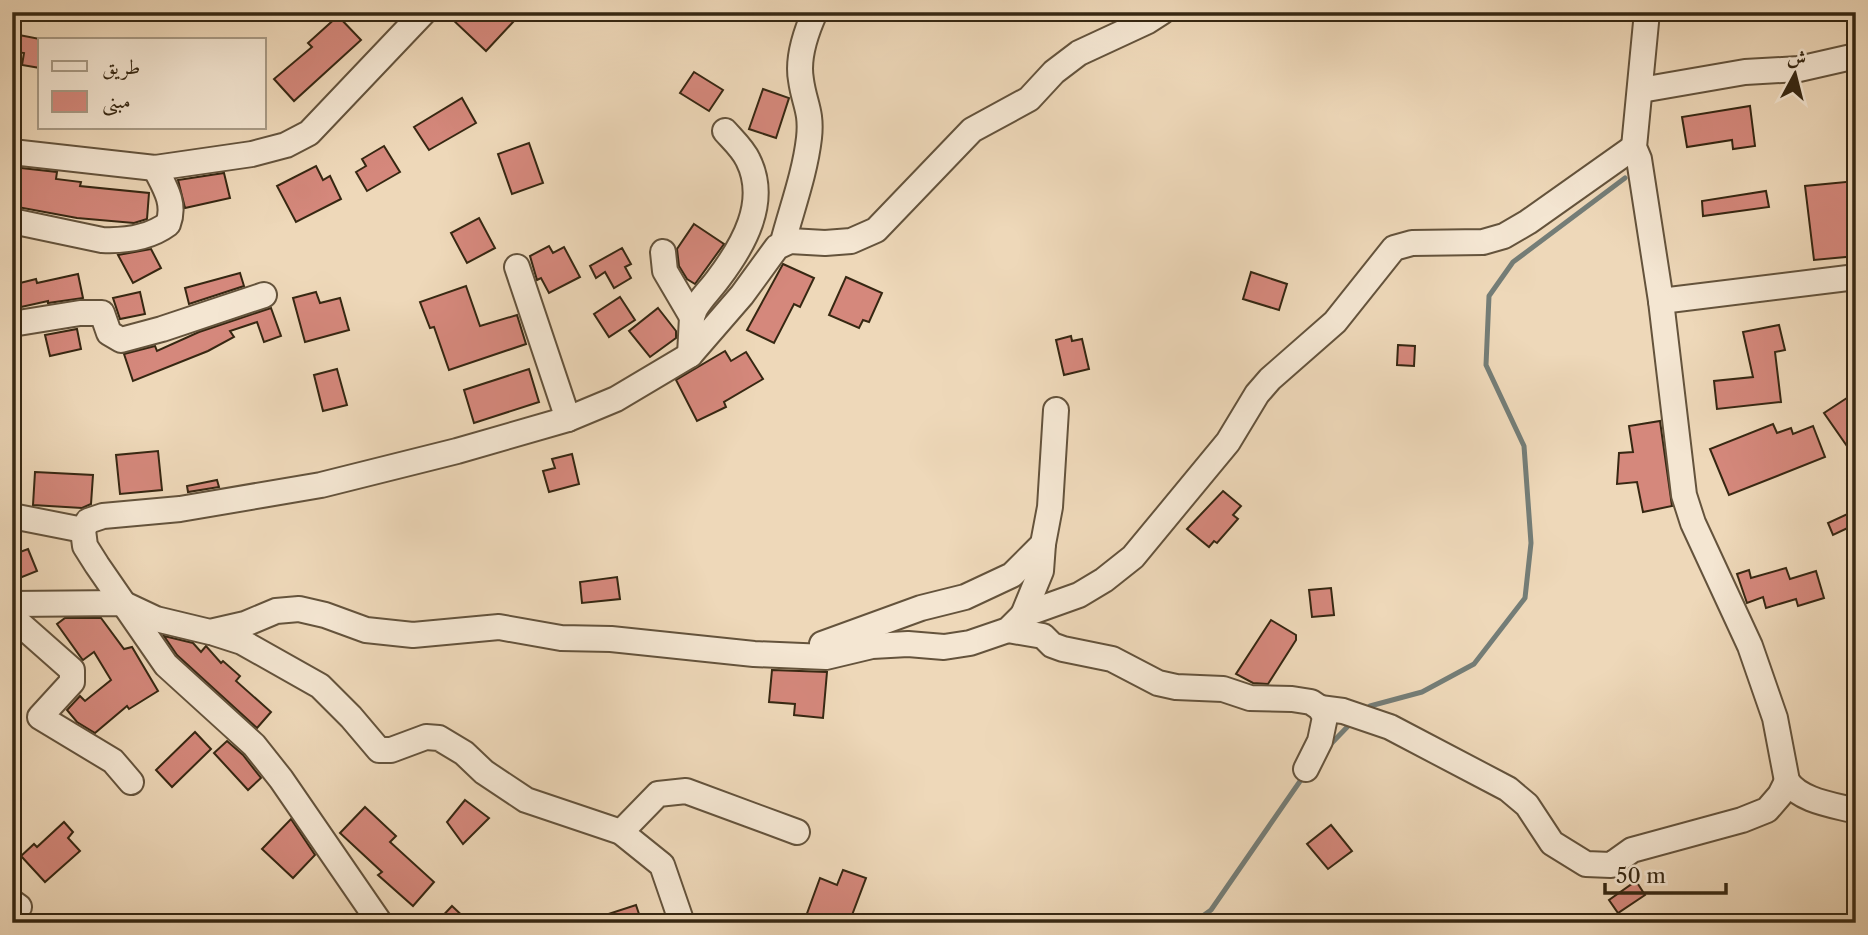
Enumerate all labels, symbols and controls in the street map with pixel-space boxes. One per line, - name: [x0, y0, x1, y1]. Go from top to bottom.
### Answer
- legend: [38, 38, 266, 130]
- north arrow: [1759, 38, 1829, 108]
- text: ش: [1786, 45, 1808, 70]
- text: طريق: [102, 54, 140, 80]
- text: مبنى: [102, 88, 131, 116]
- scale bar: [1605, 851, 1726, 895]
- text: 50 m: [1616, 863, 1666, 888]

